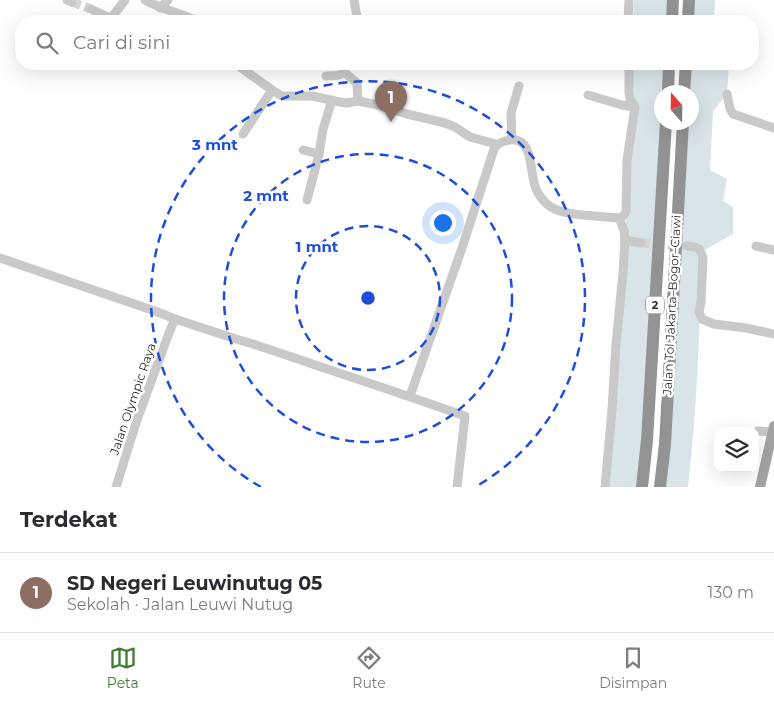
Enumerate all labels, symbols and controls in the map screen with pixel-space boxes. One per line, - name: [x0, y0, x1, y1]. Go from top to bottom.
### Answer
- search box: [15, 15, 759, 70]
- icon: search: [33, 29, 61, 57]
- text: Cari di sini: [73, 31, 170, 54]
- pin: 1: [375, 81, 407, 122]
- north arrow: [654, 85, 699, 130]
- text: 3 mnt: [191, 135, 238, 154]
- text: 2 mnt: [243, 186, 289, 205]
- your location: [430, 210, 456, 236]
- street label: Jalan Tol Jakarta–Bogor–Ciawi: [659, 215, 684, 396]
- text: 1 mnt: [296, 237, 339, 256]
- centre of rings: [359, 289, 377, 307]
- road number: 2: [646, 296, 664, 314]
- street label: Jalan Olympic Raya: [106, 341, 159, 458]
- map controls: [714, 427, 759, 472]
- button: layers: [714, 427, 759, 472]
- text: Terdekat: [20, 507, 117, 532]
- text: SD Negeri Leuwinutug 05: [67, 572, 322, 595]
- text: 1: [33, 583, 39, 602]
- text: 130 m: [707, 583, 754, 602]
- text: Sekolah · Jalan Leuwi Nutug: [67, 595, 293, 614]
- tab: Peta: [107, 644, 139, 692]
- tab: Rute: [352, 644, 386, 692]
- tab: Disimpan: [599, 644, 667, 692]

